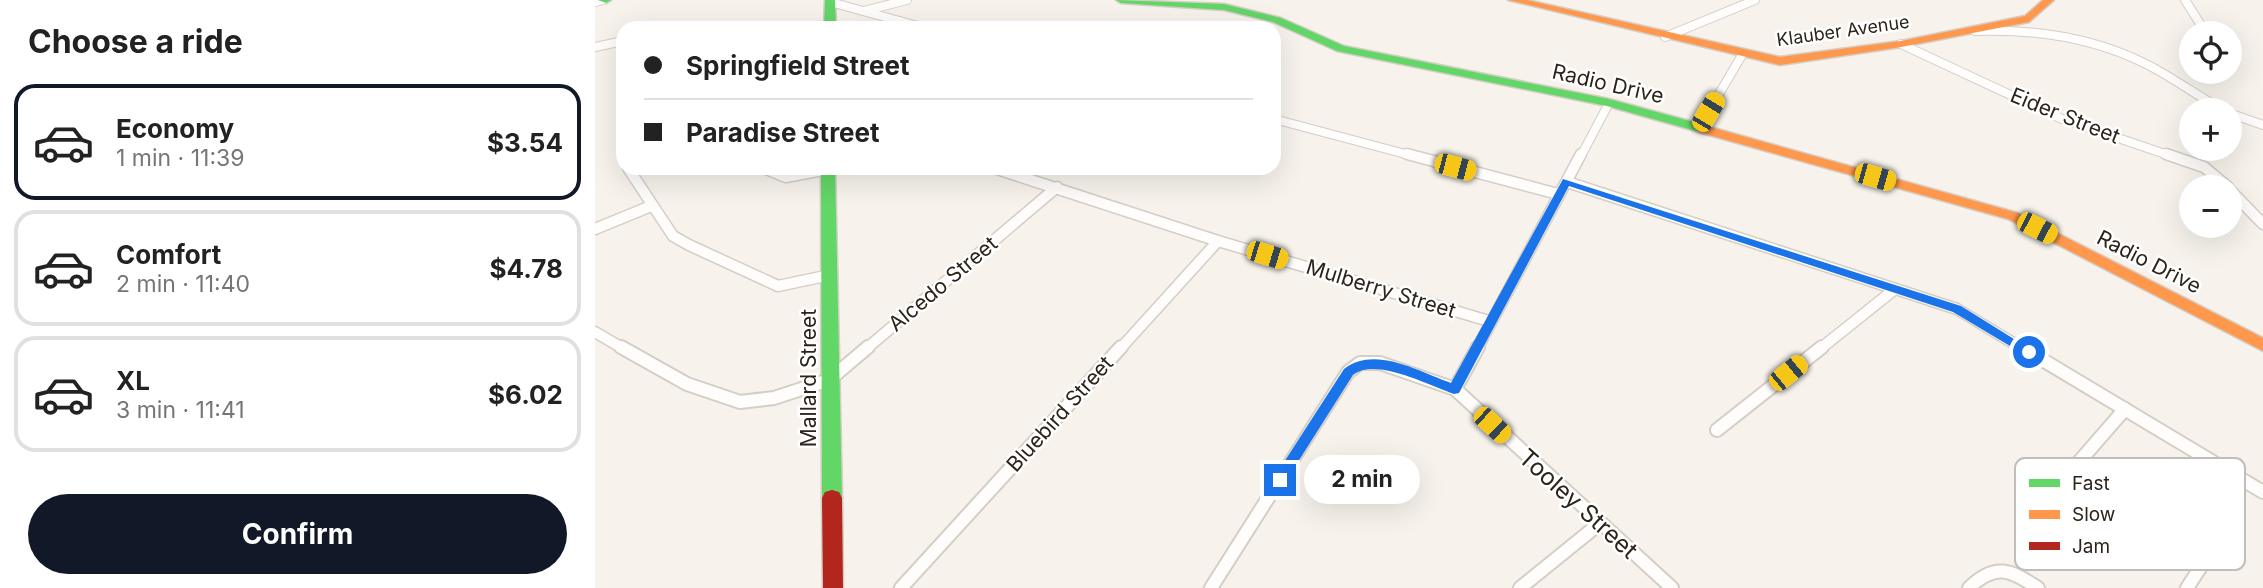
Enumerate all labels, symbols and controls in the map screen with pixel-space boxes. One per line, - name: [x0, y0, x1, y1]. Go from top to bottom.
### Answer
- street label: Klauber Avenue: [1775, 11, 1911, 50]
- map controls: [2179, 21, 2242, 238]
- button: locate: [2179, 21, 2242, 84]
- text: Choose a ride: [28, 22, 243, 61]
- text: Springfield Street: [686, 50, 910, 81]
- street label: Radio Drive: [1550, 59, 1666, 108]
- street label: Eider Street: [2007, 82, 2124, 149]
- car: [1689, 89, 1728, 135]
- button: +: [2179, 98, 2242, 161]
- icon: car: [32, 111, 95, 174]
- text: Economy: [116, 113, 234, 144]
- text: Paradise Street: [686, 117, 880, 148]
- text: $3.54: [487, 127, 563, 158]
- text: 1 min · 11:39: [116, 144, 245, 172]
- car: [1432, 151, 1479, 183]
- car: [1852, 161, 1899, 193]
- button: −: [2179, 175, 2242, 238]
- car: [2014, 209, 2061, 247]
- street label: Radio Drive: [2093, 225, 2206, 299]
- street label: Alcedo Street: [883, 231, 1002, 336]
- icon: car: [32, 237, 95, 300]
- text: Comfort: [116, 239, 221, 270]
- car: [1244, 239, 1291, 271]
- text: $4.78: [490, 253, 563, 284]
- street label: Mulberry Street: [1303, 254, 1459, 323]
- text: 2 min · 11:40: [116, 270, 250, 298]
- street label: Mallard Street: [796, 309, 821, 447]
- route start: [2013, 336, 2045, 368]
- street label: Bluebird Street: [1001, 351, 1118, 477]
- car: [1766, 352, 1811, 394]
- icon: car: [32, 363, 95, 426]
- text: XL: [116, 365, 150, 396]
- text: $6.02: [488, 379, 563, 410]
- text: 3 min · 11:41: [116, 396, 245, 424]
- car: [1470, 403, 1515, 447]
- street label: Tooley Street: [1513, 443, 1644, 565]
- callout: 2 min: [1305, 456, 1420, 504]
- legend: [2015, 458, 2245, 570]
- route end: [1264, 464, 1296, 496]
- text: 2 min: [1331, 465, 1393, 493]
- text: Fast: [2072, 472, 2110, 495]
- button: Confirm: [28, 494, 567, 574]
- text: Slow: [2072, 503, 2115, 526]
- text: Jam: [2072, 535, 2110, 558]

